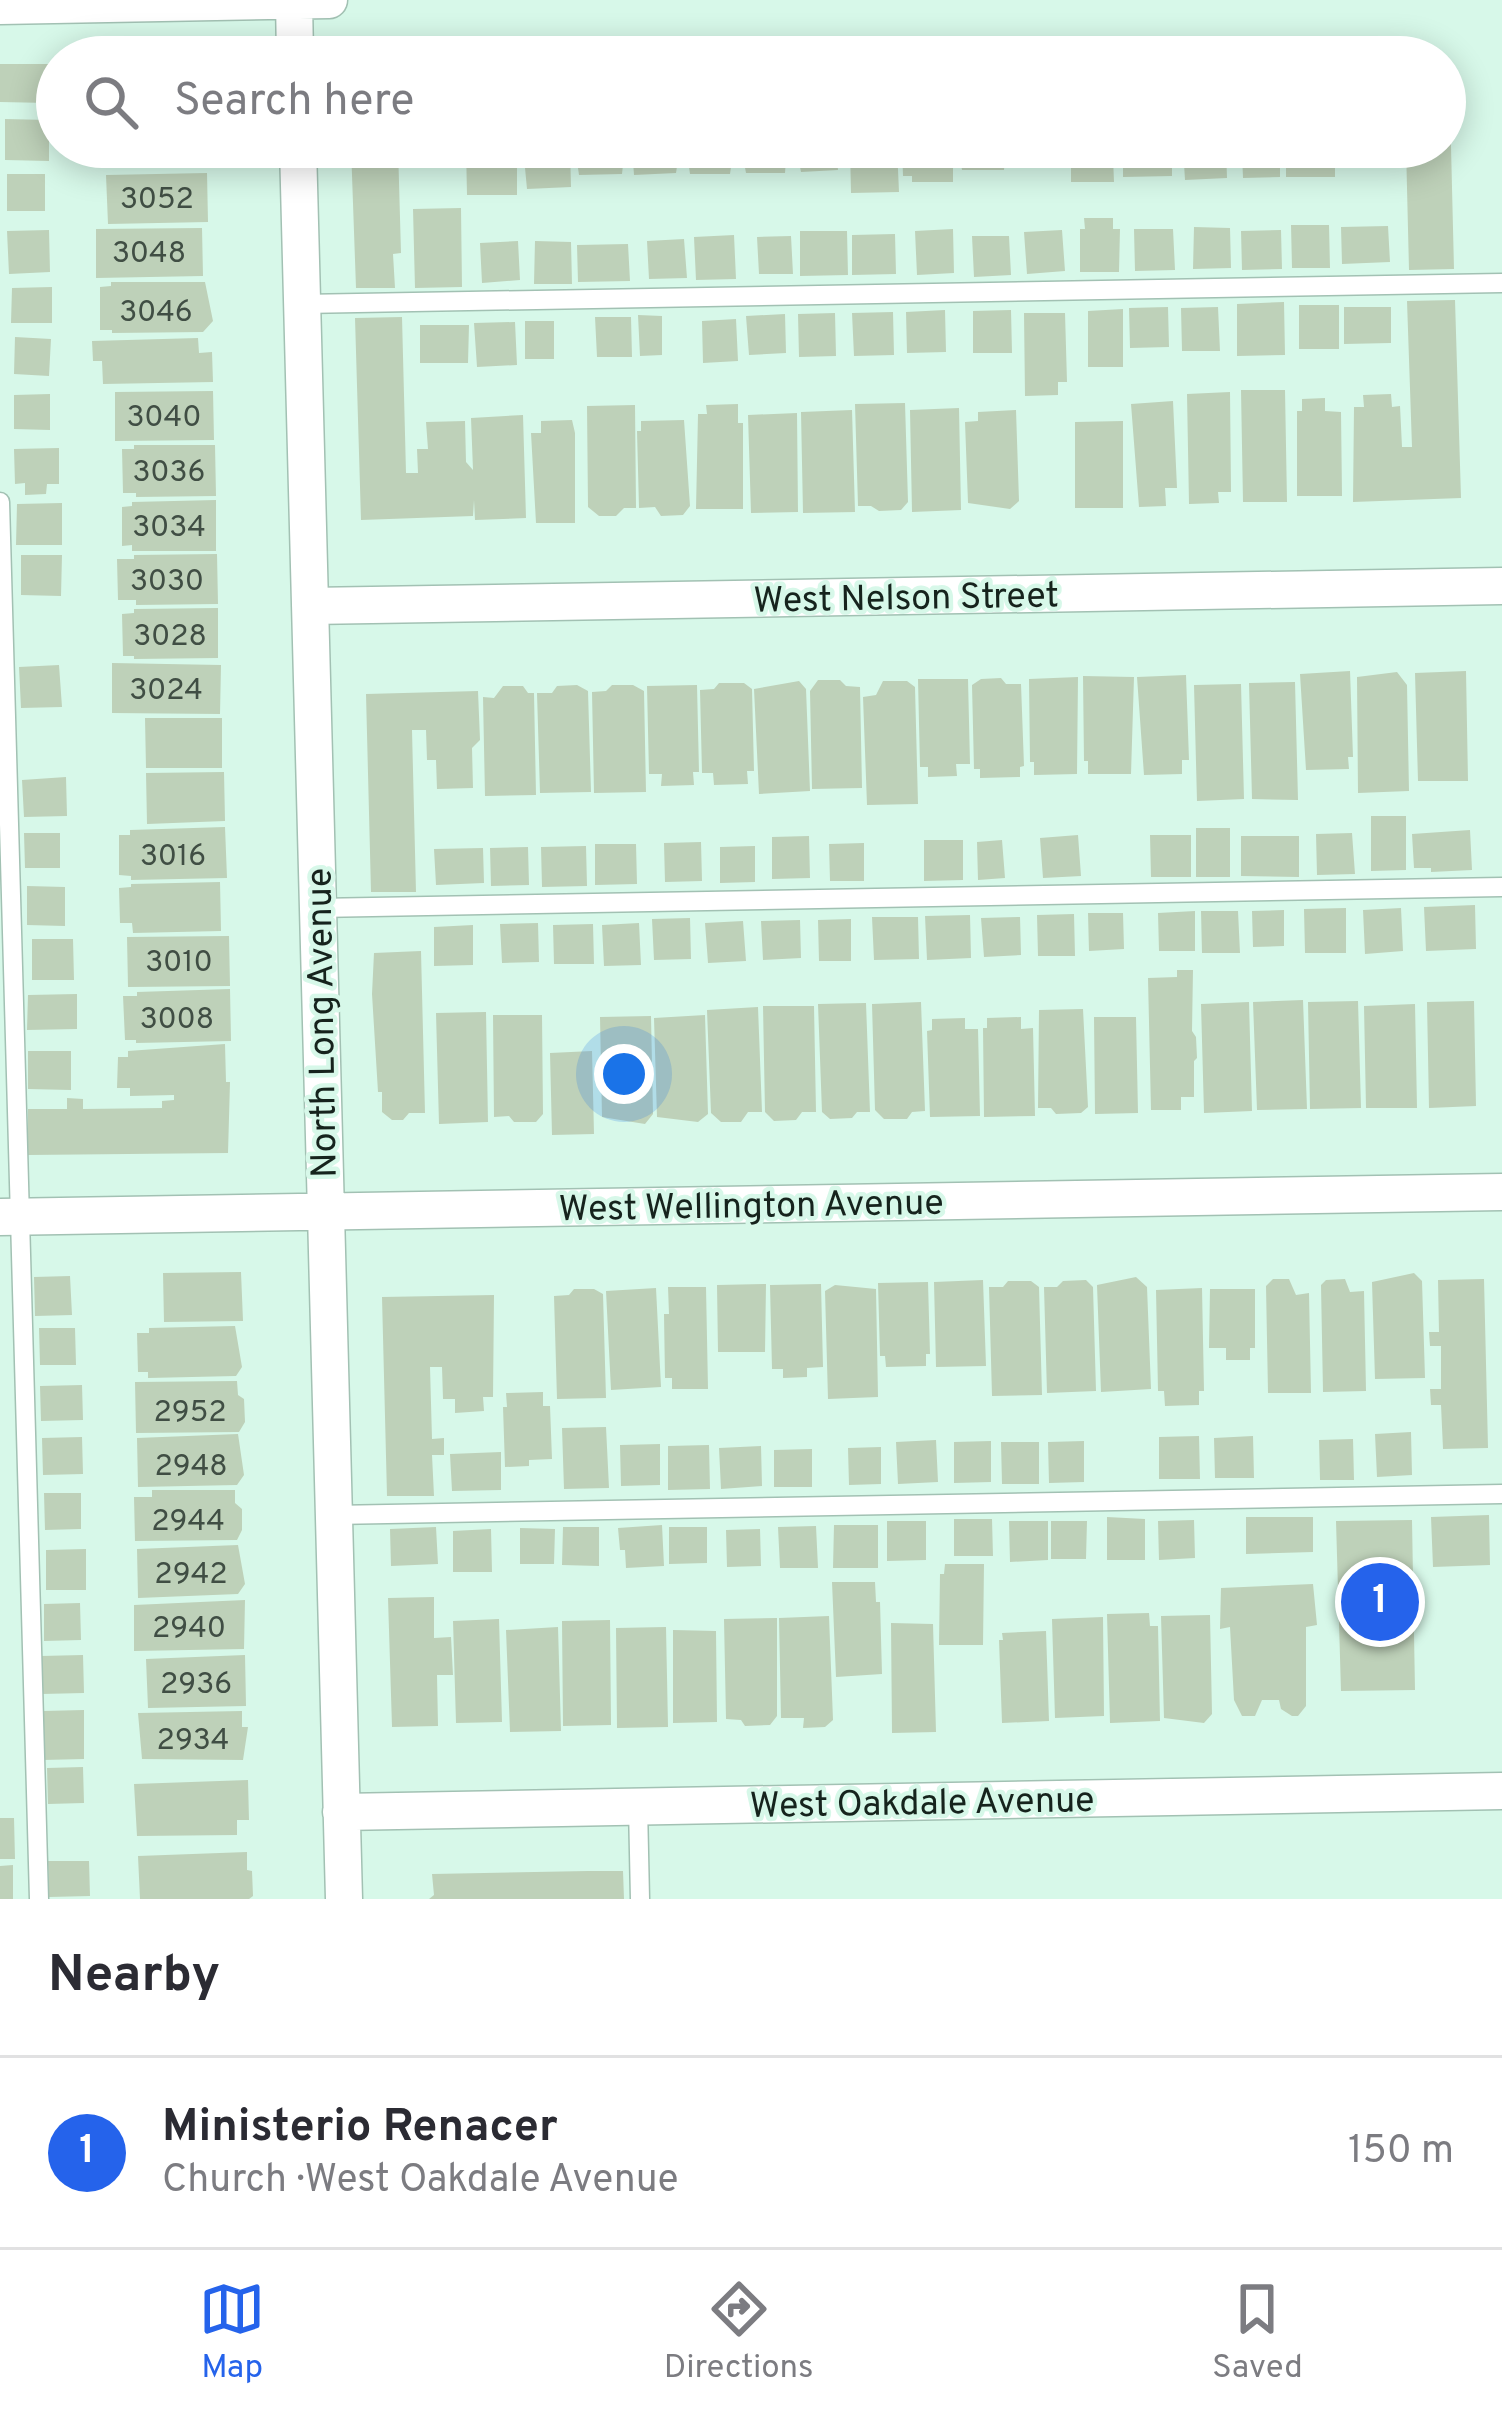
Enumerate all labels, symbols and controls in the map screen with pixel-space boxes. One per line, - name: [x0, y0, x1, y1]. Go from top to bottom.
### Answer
- search box: [36, 36, 1466, 168]
- icon: search: [78, 69, 144, 135]
- text: Search here: [174, 74, 414, 131]
- house number: 3052: [120, 182, 194, 219]
- house number: 3048: [112, 236, 186, 273]
- house number: 3046: [119, 295, 193, 332]
- house number: 3040: [127, 400, 201, 437]
- house number: 3036: [133, 455, 206, 492]
- house number: 3034: [132, 510, 206, 547]
- house number: 3030: [130, 564, 204, 601]
- street label: West Nelson Street: [753, 574, 1059, 626]
- house number: 3028: [133, 619, 207, 656]
- house number: 3024: [129, 673, 203, 710]
- house number: 3016: [140, 839, 206, 876]
- street label: North Long Avenue: [298, 867, 350, 1178]
- house number: 3010: [145, 945, 213, 982]
- house number: 3008: [140, 1002, 214, 1039]
- your location: [594, 1044, 654, 1104]
- street label: West Wellington Avenue: [558, 1182, 944, 1234]
- house number: 2952: [153, 1395, 227, 1432]
- house number: 2948: [154, 1449, 228, 1486]
- house number: 2944: [151, 1504, 225, 1541]
- house number: 2942: [154, 1557, 228, 1594]
- pin: 1: [1341, 1557, 1419, 1647]
- house number: 2940: [152, 1611, 226, 1648]
- house number: 2936: [160, 1667, 232, 1704]
- house number: 2934: [157, 1723, 229, 1760]
- street label: West Oakdale Avenue: [749, 1779, 1095, 1831]
- text: Nearby: [48, 1945, 220, 2010]
- text: Ministerio Renacer: [162, 2100, 558, 2157]
- text: 1: [79, 2128, 95, 2177]
- text: 150 m: [1348, 2128, 1454, 2177]
- text: Church · West Oakdale Avenue: [162, 2157, 678, 2206]
- tab: Map: [199, 2276, 265, 2390]
- tab: Directions: [664, 2276, 814, 2390]
- tab: Saved: [1212, 2276, 1303, 2390]

